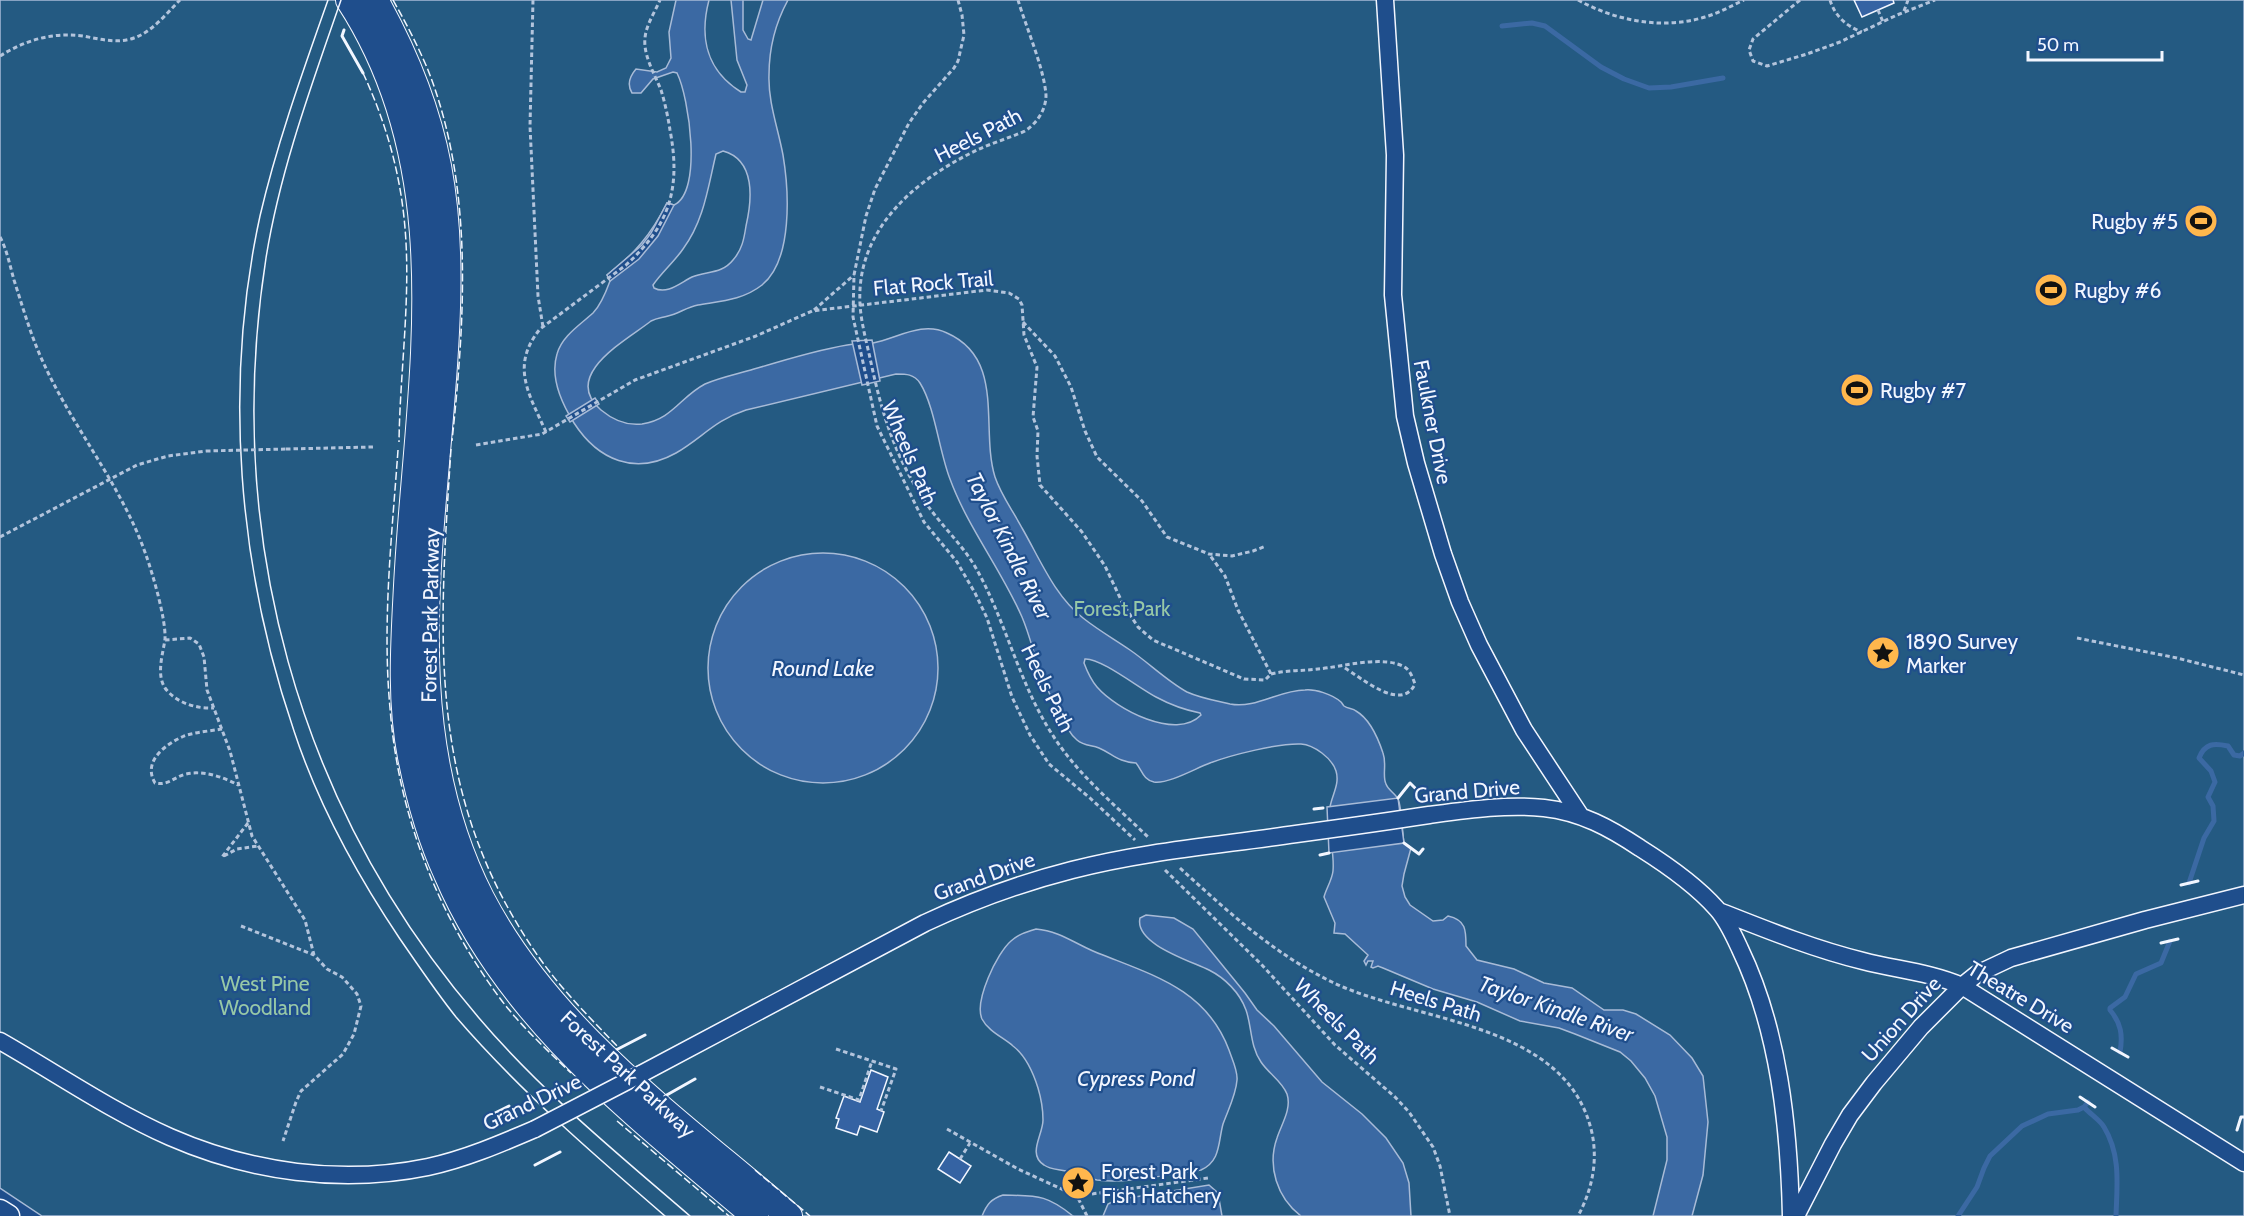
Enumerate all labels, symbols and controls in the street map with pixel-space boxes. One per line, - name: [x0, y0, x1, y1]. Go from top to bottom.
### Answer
- scale bar: [2028, 24, 2162, 62]
- text: 50 m: [2037, 34, 2079, 56]
- street label: Heels Path: [930, 102, 1026, 168]
- sports icon: Rugby #5: [2183, 203, 2219, 239]
- place label: Rugby #5: [2091, 209, 2178, 234]
- street label: Flat Rock Trail: [872, 265, 994, 301]
- sports icon: Rugby #6: [2033, 272, 2069, 308]
- place label: Rugby #6: [2074, 278, 2161, 303]
- street label: Faulkner Drive: [1409, 358, 1457, 487]
- sports icon: Rugby #7: [1839, 372, 1875, 408]
- place label: Rugby #7: [1880, 378, 1966, 403]
- street label: Wheels Path: [877, 397, 943, 509]
- water label: Taylor Kindle River: [960, 468, 1058, 625]
- street label: Forest Park Parkway: [416, 527, 444, 703]
- park label: Forest Park: [1073, 596, 1171, 621]
- place label: 1890 Survey Marker: [1906, 629, 2018, 678]
- place icon: 1890 Survey Marker: [1865, 635, 1901, 671]
- street label: Heels Path: [1016, 640, 1080, 736]
- water label: Round Lake: [772, 655, 874, 682]
- street label: Grand Drive: [1413, 774, 1521, 808]
- street label: Grand Drive: [930, 846, 1038, 906]
- street label: Theatre Drive: [1964, 956, 2079, 1039]
- water label: Taylor Kindle River: [1475, 970, 1638, 1049]
- park label: West Pine Woodland: [219, 971, 311, 1020]
- street label: Union Drive: [1856, 971, 1946, 1067]
- street label: Wheels Path: [1289, 973, 1385, 1069]
- street label: Heels Path: [1387, 975, 1485, 1027]
- street label: Forest Park Parkway: [555, 1005, 701, 1143]
- water label: Cypress Pond: [1077, 1065, 1196, 1092]
- street label: Grand Drive: [479, 1068, 585, 1136]
- place label: Forest Park Fish Hatchery: [1101, 1159, 1222, 1208]
- place icon: Forest Park Fish Hatchery: [1060, 1165, 1096, 1201]

